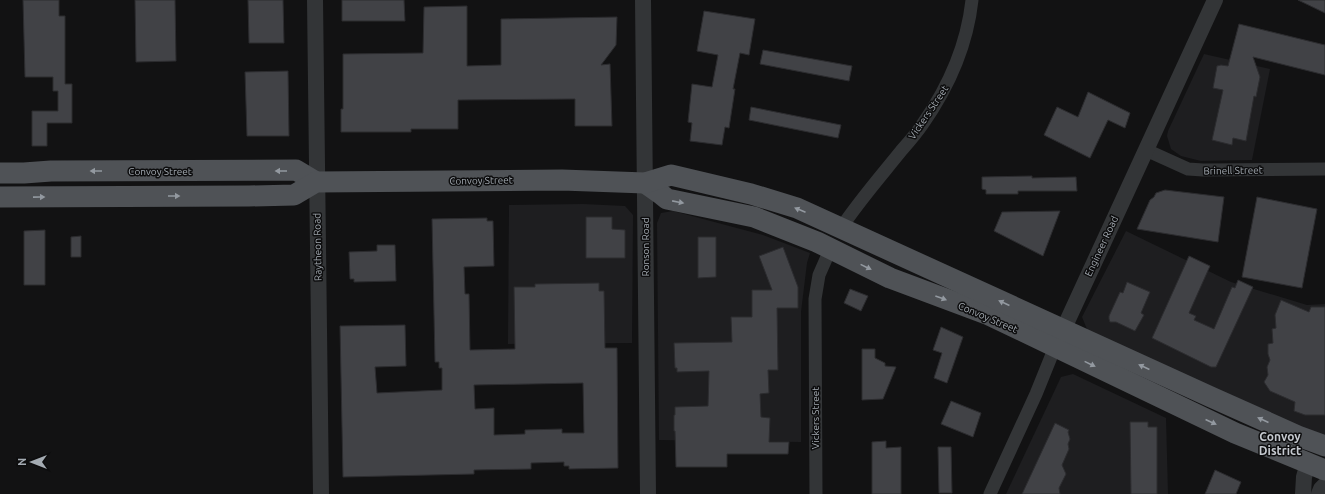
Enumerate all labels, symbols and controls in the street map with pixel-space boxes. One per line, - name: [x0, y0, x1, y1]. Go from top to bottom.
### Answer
- street label: Vickers Street: [906, 83, 950, 141]
- street label: Brinell Street: [1203, 164, 1263, 177]
- street label: Convoy Street: [128, 166, 192, 177]
- one-way arrow: [89, 168, 102, 174]
- one-way arrow: [274, 168, 287, 174]
- street label: Convoy Street: [449, 174, 513, 187]
- one-way arrow: [168, 193, 181, 199]
- one-way arrow: [33, 194, 46, 200]
- one-way arrow: [672, 199, 684, 205]
- one-way arrow: [795, 207, 806, 213]
- street label: Raytheon Road: [311, 213, 324, 281]
- street label: Engineer Road: [1083, 214, 1120, 278]
- street label: Ronson Road: [640, 217, 651, 277]
- one-way arrow: [861, 264, 872, 270]
- one-way arrow: [936, 295, 948, 301]
- street label: Convoy Street: [956, 300, 1019, 335]
- one-way arrow: [999, 300, 1010, 306]
- one-way arrow: [1084, 361, 1096, 367]
- one-way arrow: [1139, 364, 1150, 370]
- street label: Vickers Street: [810, 387, 821, 449]
- one-way arrow: [1257, 417, 1269, 423]
- one-way arrow: [1205, 419, 1217, 425]
- district label: Convoy District: [1259, 430, 1301, 457]
- north arrow: [12, 442, 52, 482]
- text: N: [16, 458, 28, 466]

